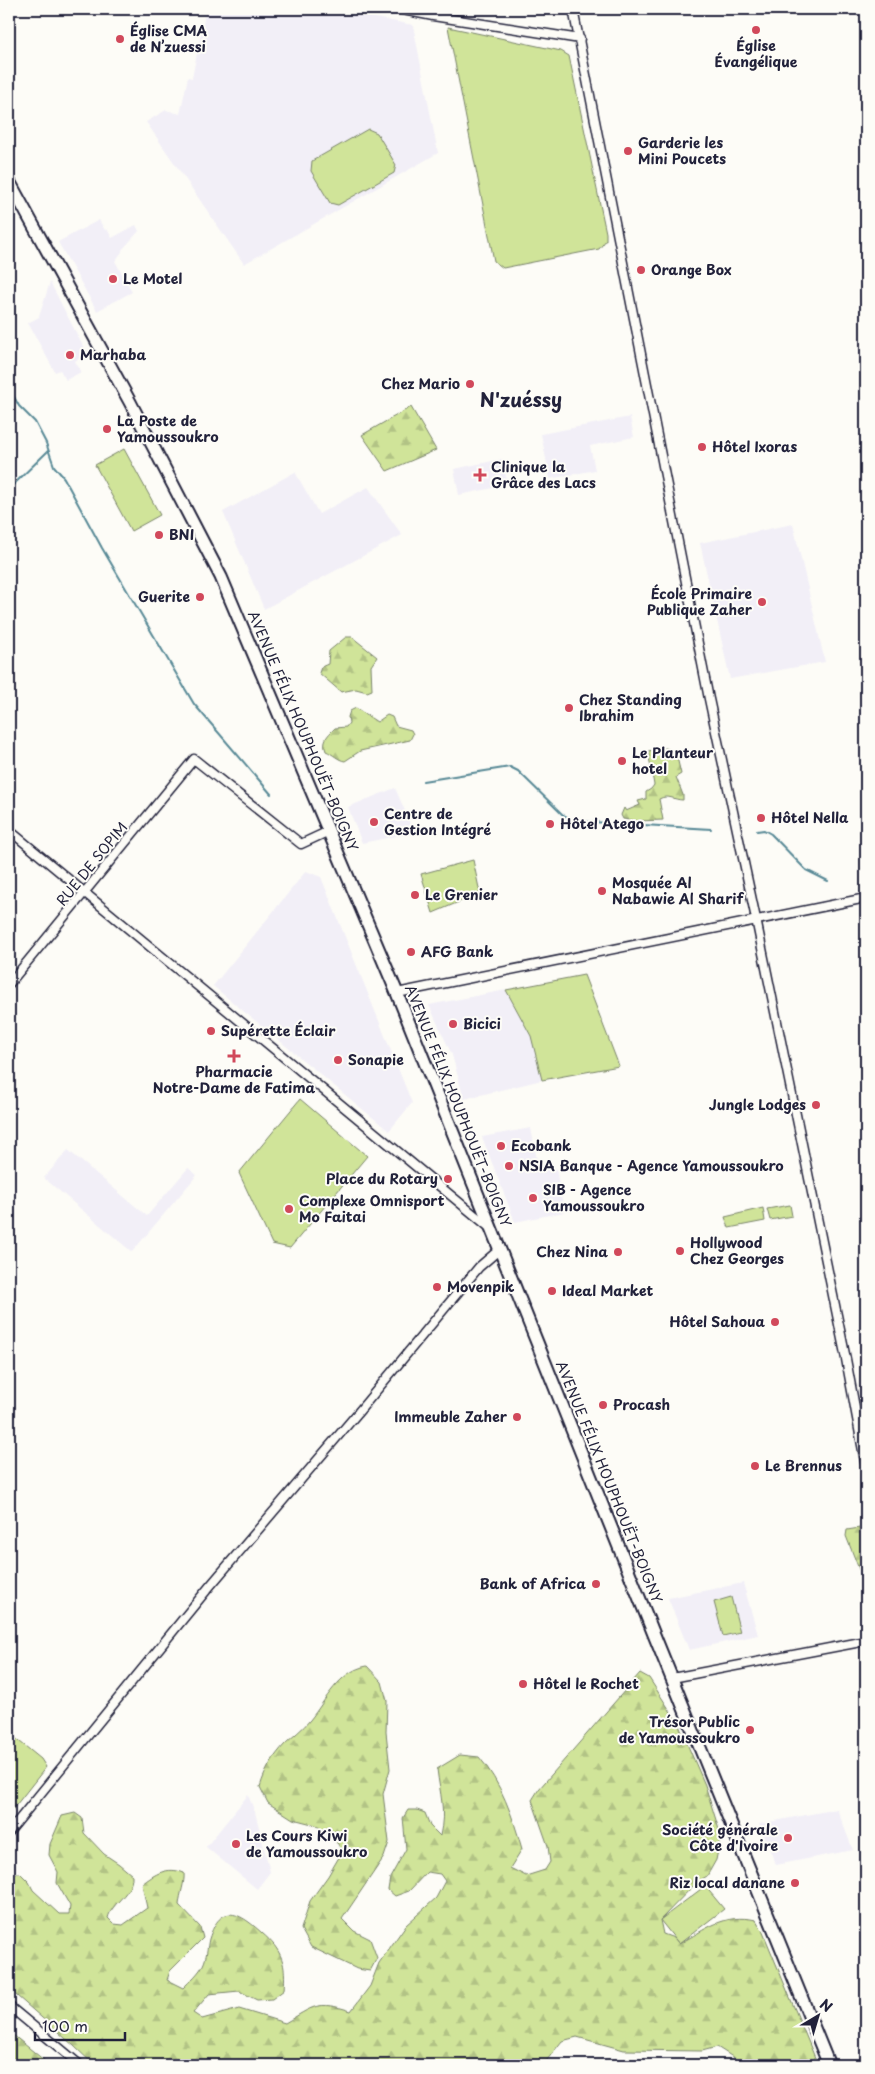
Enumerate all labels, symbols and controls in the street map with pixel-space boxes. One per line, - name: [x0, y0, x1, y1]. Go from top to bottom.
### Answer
- place label: Église CMA de N’zuessi: [130, 20, 208, 57]
- marker: Église Évangélique: [750, 24, 762, 36]
- marker: Église CMA de N’zuessi: [114, 33, 126, 45]
- place label: Église Évangélique: [715, 35, 798, 72]
- place label: Garderie les Mini Poucets: [638, 132, 726, 169]
- marker: Garderie les Mini Poucets: [622, 145, 634, 157]
- place label: Orange Box: [651, 259, 732, 280]
- marker: Orange Box: [635, 264, 647, 276]
- place label: Le Motel: [123, 268, 182, 289]
- marker: Le Motel: [107, 273, 119, 285]
- place label: Marhaba: [80, 344, 147, 365]
- marker: Marhaba: [64, 349, 76, 361]
- place label: Chez Mario: [381, 373, 460, 394]
- marker: Chez Mario: [464, 378, 476, 390]
- district label: N'zuéssy: [480, 385, 562, 413]
- place label: La Poste de Yamoussoukro: [117, 410, 219, 447]
- marker: La Poste de Yamoussoukro: [101, 423, 113, 435]
- place label: Hôtel Ixoras: [712, 436, 797, 457]
- marker: Hôtel Ixoras: [696, 441, 708, 453]
- place label: Clinique la Grâce des Lacs: [491, 456, 596, 493]
- marker: Clinique la Grâce des Lacs: [473, 468, 487, 482]
- place label: BNI: [169, 524, 194, 545]
- marker: BNI: [153, 529, 165, 541]
- place label: École Primaire Publique Zaher: [647, 583, 753, 620]
- place label: Guerite: [138, 586, 190, 607]
- marker: Guerite: [194, 591, 206, 603]
- marker: École Primaire Publique Zaher: [756, 596, 768, 608]
- street label: AVENUE FÉLIX HOUPHOUËT-BOIGNY: [243, 607, 364, 854]
- place label: Chez Standing Ibrahim: [579, 689, 682, 726]
- marker: Chez Standing Ibrahim: [563, 702, 575, 714]
- place label: Le Planteur hotel: [632, 742, 714, 779]
- marker: Le Planteur hotel: [616, 755, 628, 767]
- place label: Centre de Gestion Intégré: [384, 803, 492, 840]
- place label: Hôtel Nella: [771, 807, 849, 828]
- marker: Hôtel Nella: [755, 812, 767, 824]
- place label: Hôtel Atego: [560, 813, 644, 834]
- marker: Centre de Gestion Intégré: [368, 816, 380, 828]
- street label: RUE DE SOPIM: [51, 817, 132, 910]
- marker: Hôtel Atego: [544, 818, 556, 830]
- place label: Mosquée Al Nabawie Al Sharif: [612, 872, 744, 909]
- place label: Le Grenier: [425, 884, 499, 905]
- marker: Mosquée Al Nabawie Al Sharif: [596, 885, 608, 897]
- marker: Le Grenier: [409, 889, 421, 901]
- place label: AFG Bank: [421, 941, 494, 962]
- marker: AFG Bank: [405, 946, 417, 958]
- street label: AVENUE FÉLIX HOUPHOUËT-BOIGNY: [400, 981, 517, 1230]
- place label: Bicici: [463, 1013, 501, 1034]
- marker: Bicici: [447, 1018, 459, 1030]
- place label: Supérette Éclair: [221, 1020, 336, 1041]
- marker: Supérette Éclair: [205, 1025, 217, 1037]
- place label: Sonapie: [348, 1049, 404, 1070]
- marker: Pharmacie Notre-Dame de Fatima: [228, 1050, 240, 1062]
- marker: Sonapie: [332, 1054, 344, 1066]
- place label: Pharmacie Notre-Dame de Fatima: [153, 1061, 315, 1098]
- place label: Jungle Lodges: [709, 1094, 806, 1115]
- marker: Jungle Lodges: [810, 1099, 822, 1111]
- place label: Ecobank: [511, 1135, 572, 1156]
- marker: Ecobank: [495, 1140, 507, 1152]
- place label: NSIA Banque - Agence Yamoussoukro: [519, 1155, 784, 1176]
- marker: NSIA Banque - Agence Yamoussoukro: [503, 1160, 515, 1172]
- place label: Place du Rotary: [326, 1168, 438, 1189]
- marker: Place du Rotary: [442, 1173, 454, 1185]
- place label: SIB - Agence Yamoussoukro: [543, 1179, 645, 1216]
- place label: Complexe Omnisport Mo Faitai: [299, 1190, 445, 1227]
- marker: SIB - Agence Yamoussoukro: [527, 1192, 539, 1204]
- marker: Complexe Omnisport Mo Faitai: [283, 1203, 295, 1215]
- place label: Hollywood Chez Georges: [690, 1232, 784, 1269]
- place label: Chez Nina: [536, 1241, 608, 1262]
- marker: Hollywood Chez Georges: [674, 1245, 686, 1257]
- marker: Chez Nina: [612, 1246, 624, 1258]
- place label: Movenpik: [447, 1276, 515, 1297]
- place label: Ideal Market: [562, 1280, 654, 1301]
- marker: Movenpik: [431, 1281, 443, 1293]
- marker: Ideal Market: [546, 1285, 558, 1297]
- place label: Hôtel Sahoua: [669, 1311, 766, 1332]
- marker: Hôtel Sahoua: [769, 1316, 781, 1328]
- street label: AVENUE FÉLIX HOUPHOUËT-BOIGNY: [551, 1357, 668, 1606]
- place label: Procash: [613, 1394, 670, 1415]
- marker: Procash: [597, 1399, 609, 1411]
- place label: Immeuble Zaher: [394, 1406, 508, 1427]
- marker: Immeuble Zaher: [511, 1411, 523, 1423]
- place label: Le Brennus: [765, 1455, 842, 1476]
- marker: Le Brennus: [749, 1460, 761, 1472]
- place label: Bank of Africa: [479, 1573, 586, 1594]
- marker: Bank of Africa: [590, 1578, 602, 1590]
- place label: Hôtel le Rochet: [533, 1673, 639, 1694]
- marker: Hôtel le Rochet: [517, 1678, 529, 1690]
- place label: Trésor Public de Yamoussoukro: [619, 1711, 740, 1748]
- marker: Trésor Public de Yamoussoukro: [744, 1724, 756, 1736]
- place label: Société générale Côte d'Ivoire: [662, 1819, 778, 1856]
- place label: Les Cours Kiwi de Yamoussoukro: [246, 1825, 367, 1862]
- marker: Société générale Côte d'Ivoire: [782, 1832, 794, 1844]
- marker: Les Cours Kiwi de Yamoussoukro: [230, 1838, 242, 1850]
- place label: Riz local danane: [670, 1872, 785, 1893]
- marker: Riz local danane: [789, 1877, 801, 1889]
- north arrow: [792, 1992, 842, 2042]
- text: N: [815, 1994, 837, 2017]
- scale bar: [35, 2009, 125, 2041]
- text: 100 m: [42, 2014, 88, 2037]

